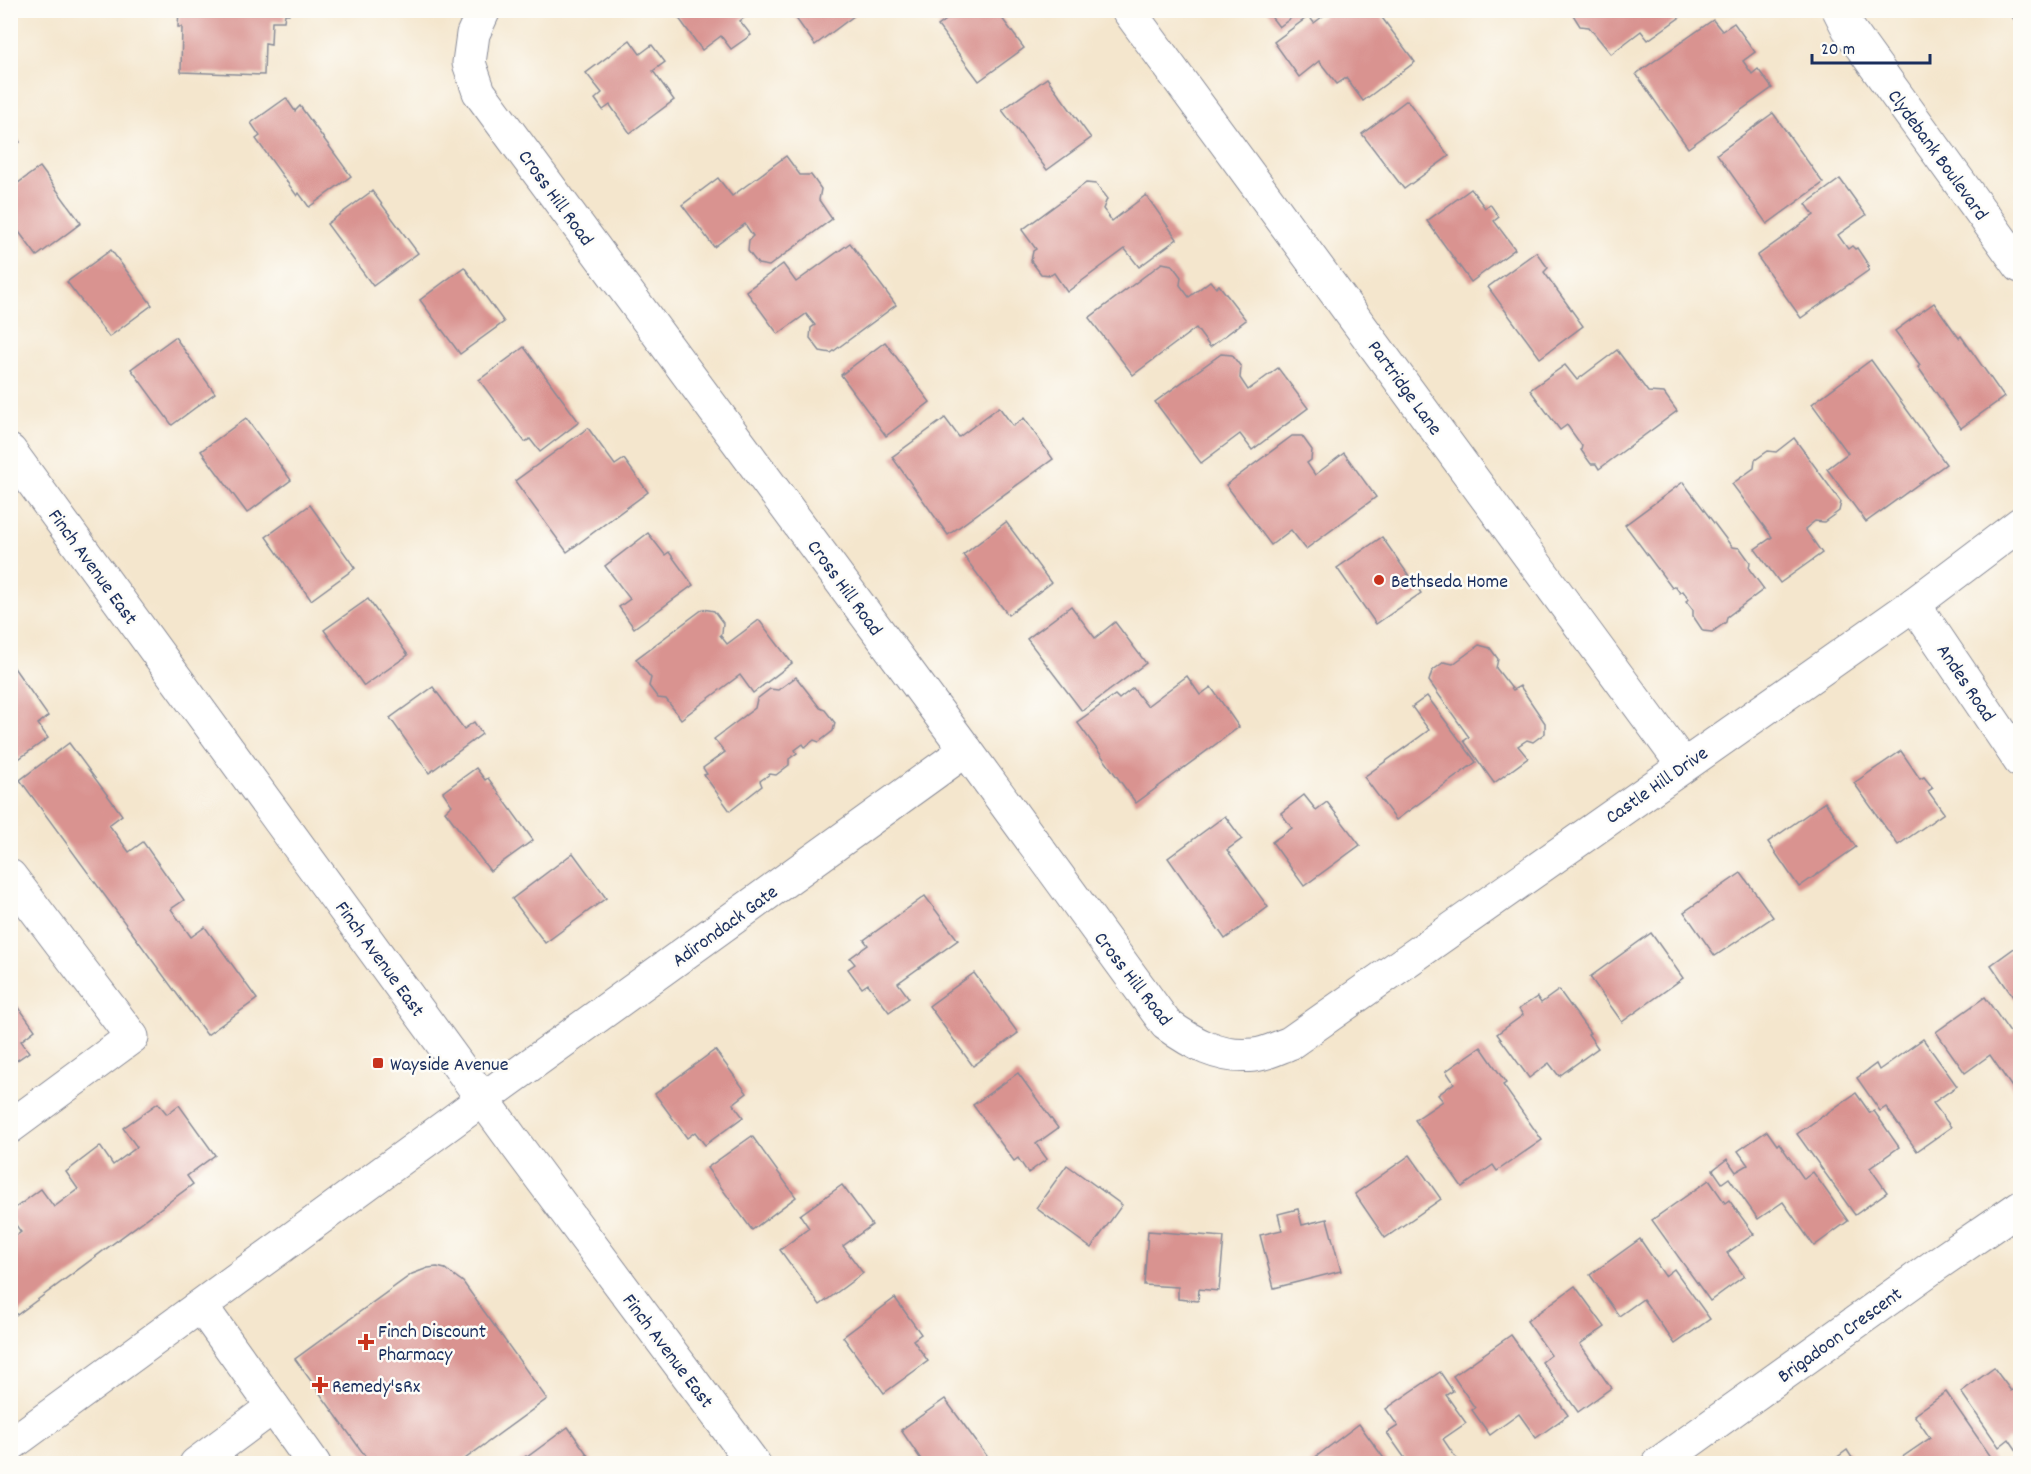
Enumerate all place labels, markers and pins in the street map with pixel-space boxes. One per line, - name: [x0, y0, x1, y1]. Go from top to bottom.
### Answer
- place label: Bethseda Home: [1391, 569, 1508, 597]
- marker: Bethseda Home: [1372, 573, 1386, 587]
- place label: Wayside Avenue: [390, 1052, 509, 1080]
- marker: Wayside Avenue: [371, 1056, 385, 1070]
- place label: Finch Discount Pharmacy: [378, 1319, 486, 1370]
- marker: Finch Discount Pharmacy: [359, 1335, 373, 1349]
- place label: Remedy'sRx: [332, 1374, 421, 1402]
- marker: Remedy'sRx: [313, 1378, 327, 1392]

